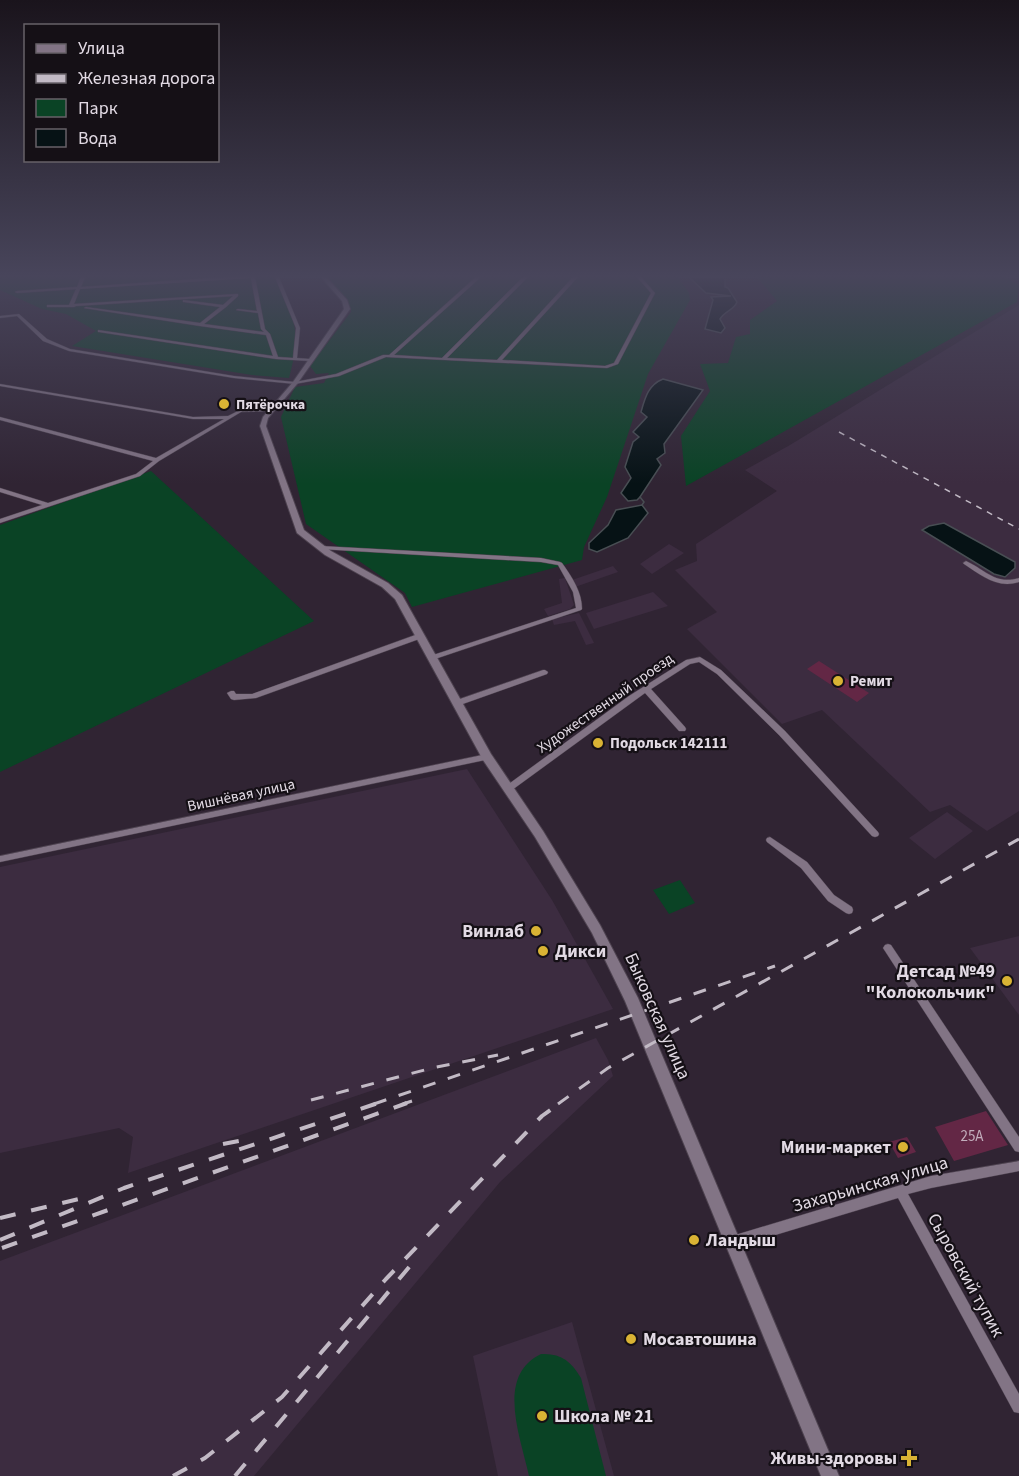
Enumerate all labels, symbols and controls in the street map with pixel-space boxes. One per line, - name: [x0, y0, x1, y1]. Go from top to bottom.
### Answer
- legend: [24, 24, 219, 162]
- text: Улица: [78, 36, 125, 61]
- text: Железная дорога: [78, 66, 215, 91]
- text: Парк: [78, 96, 118, 121]
- text: Вода: [78, 126, 117, 151]
- place label: Пятёрочка: [236, 395, 305, 415]
- marker: Пятёрочка: [217, 397, 231, 411]
- street label: Художественный проезд: [533, 648, 678, 759]
- place label: Ремит: [850, 671, 892, 692]
- marker: Ремит: [831, 674, 845, 688]
- place label: Подольск 142111: [610, 733, 728, 754]
- marker: Подольск 142111: [591, 736, 605, 750]
- street label: Вишнёвая улица: [185, 774, 297, 817]
- place label: Винлаб: [462, 919, 524, 944]
- marker: Винлаб: [529, 924, 543, 938]
- place label: Дикси: [555, 939, 606, 964]
- marker: Дикси: [536, 944, 550, 958]
- street label: Быковская улица: [618, 949, 697, 1083]
- place label: Детсад №49 "Колокольчик": [866, 959, 995, 1005]
- marker: Детсад №49 "Колокольчик": [1000, 974, 1014, 988]
- house number: 25А: [960, 1126, 984, 1147]
- place label: Мини-маркет: [781, 1135, 891, 1160]
- marker: Мини-маркет: [896, 1140, 910, 1154]
- street label: Захарьинская улица: [789, 1150, 951, 1219]
- street label: Сыровский тупик: [921, 1209, 1010, 1342]
- place label: Ландыш: [705, 1228, 776, 1253]
- marker: Ландыш: [687, 1233, 701, 1247]
- place label: Мосавтошина: [643, 1327, 757, 1352]
- marker: Мосавтошина: [624, 1332, 638, 1346]
- place label: Школа № 21: [554, 1404, 653, 1429]
- marker: Школа № 21: [535, 1409, 549, 1423]
- place label: Живы-здоровы: [770, 1446, 897, 1471]
- marker: Живы-здоровы: [902, 1451, 916, 1465]

